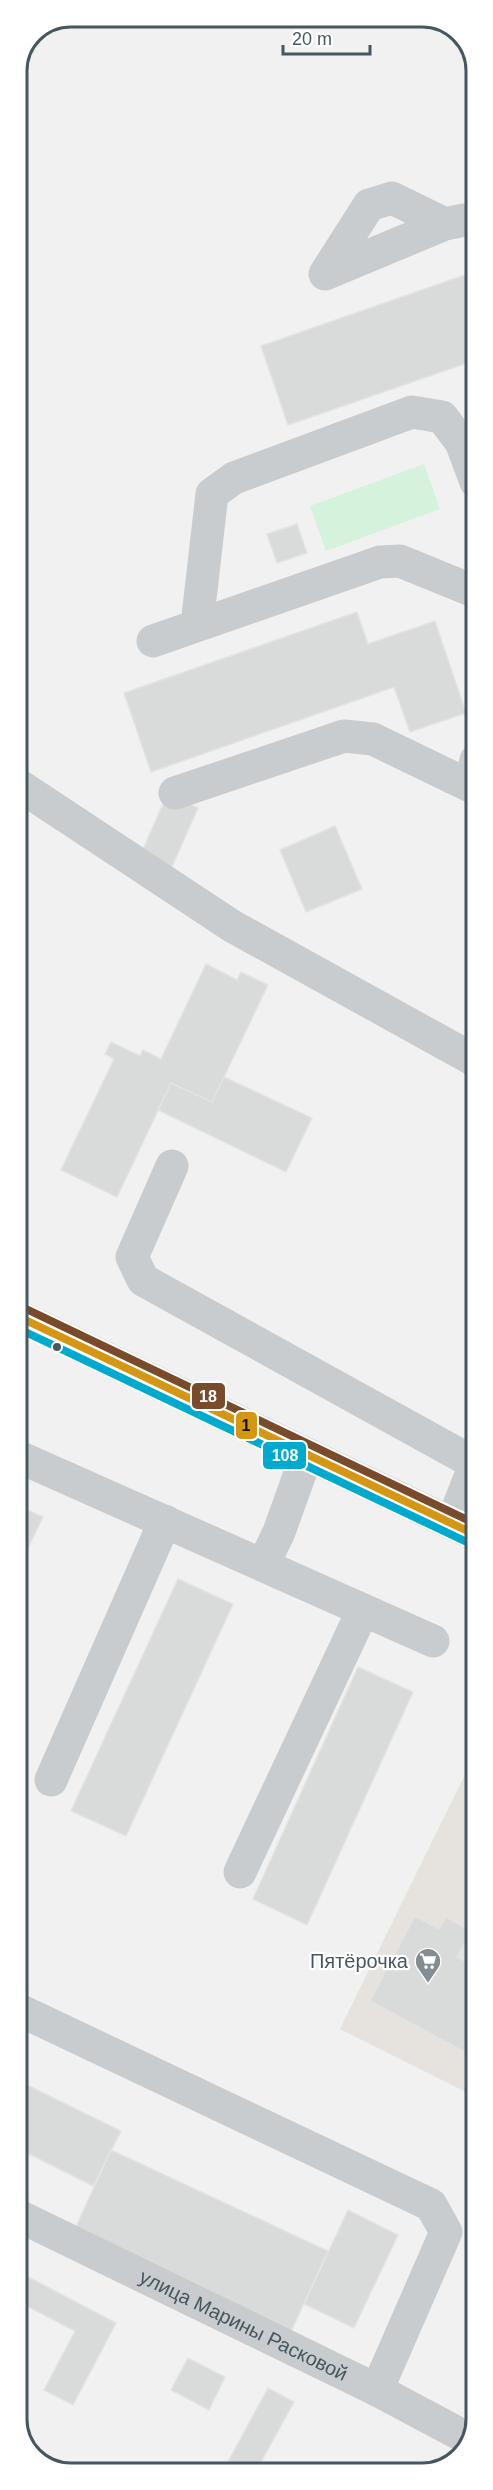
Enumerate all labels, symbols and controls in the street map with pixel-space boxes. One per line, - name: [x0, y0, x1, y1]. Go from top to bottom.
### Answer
- scale bar: [283, 18, 370, 56]
- text: 20 m: [292, 29, 332, 49]
- unlabelled marker: [51, 1341, 63, 1353]
- line badge: 18: [191, 1382, 226, 1410]
- text: 18: [199, 1388, 217, 1405]
- line badge: 1: [235, 1411, 258, 1440]
- text: 1: [242, 1417, 251, 1434]
- line badge: 108: [262, 1441, 307, 1470]
- text: 108: [272, 1447, 298, 1464]
- supermarket icon: Пятёрочка: [413, 1946, 443, 1984]
- place label: Пятёрочка: [310, 1950, 409, 1972]
- street label: улица Марины Расковой: [136, 2265, 351, 2385]

